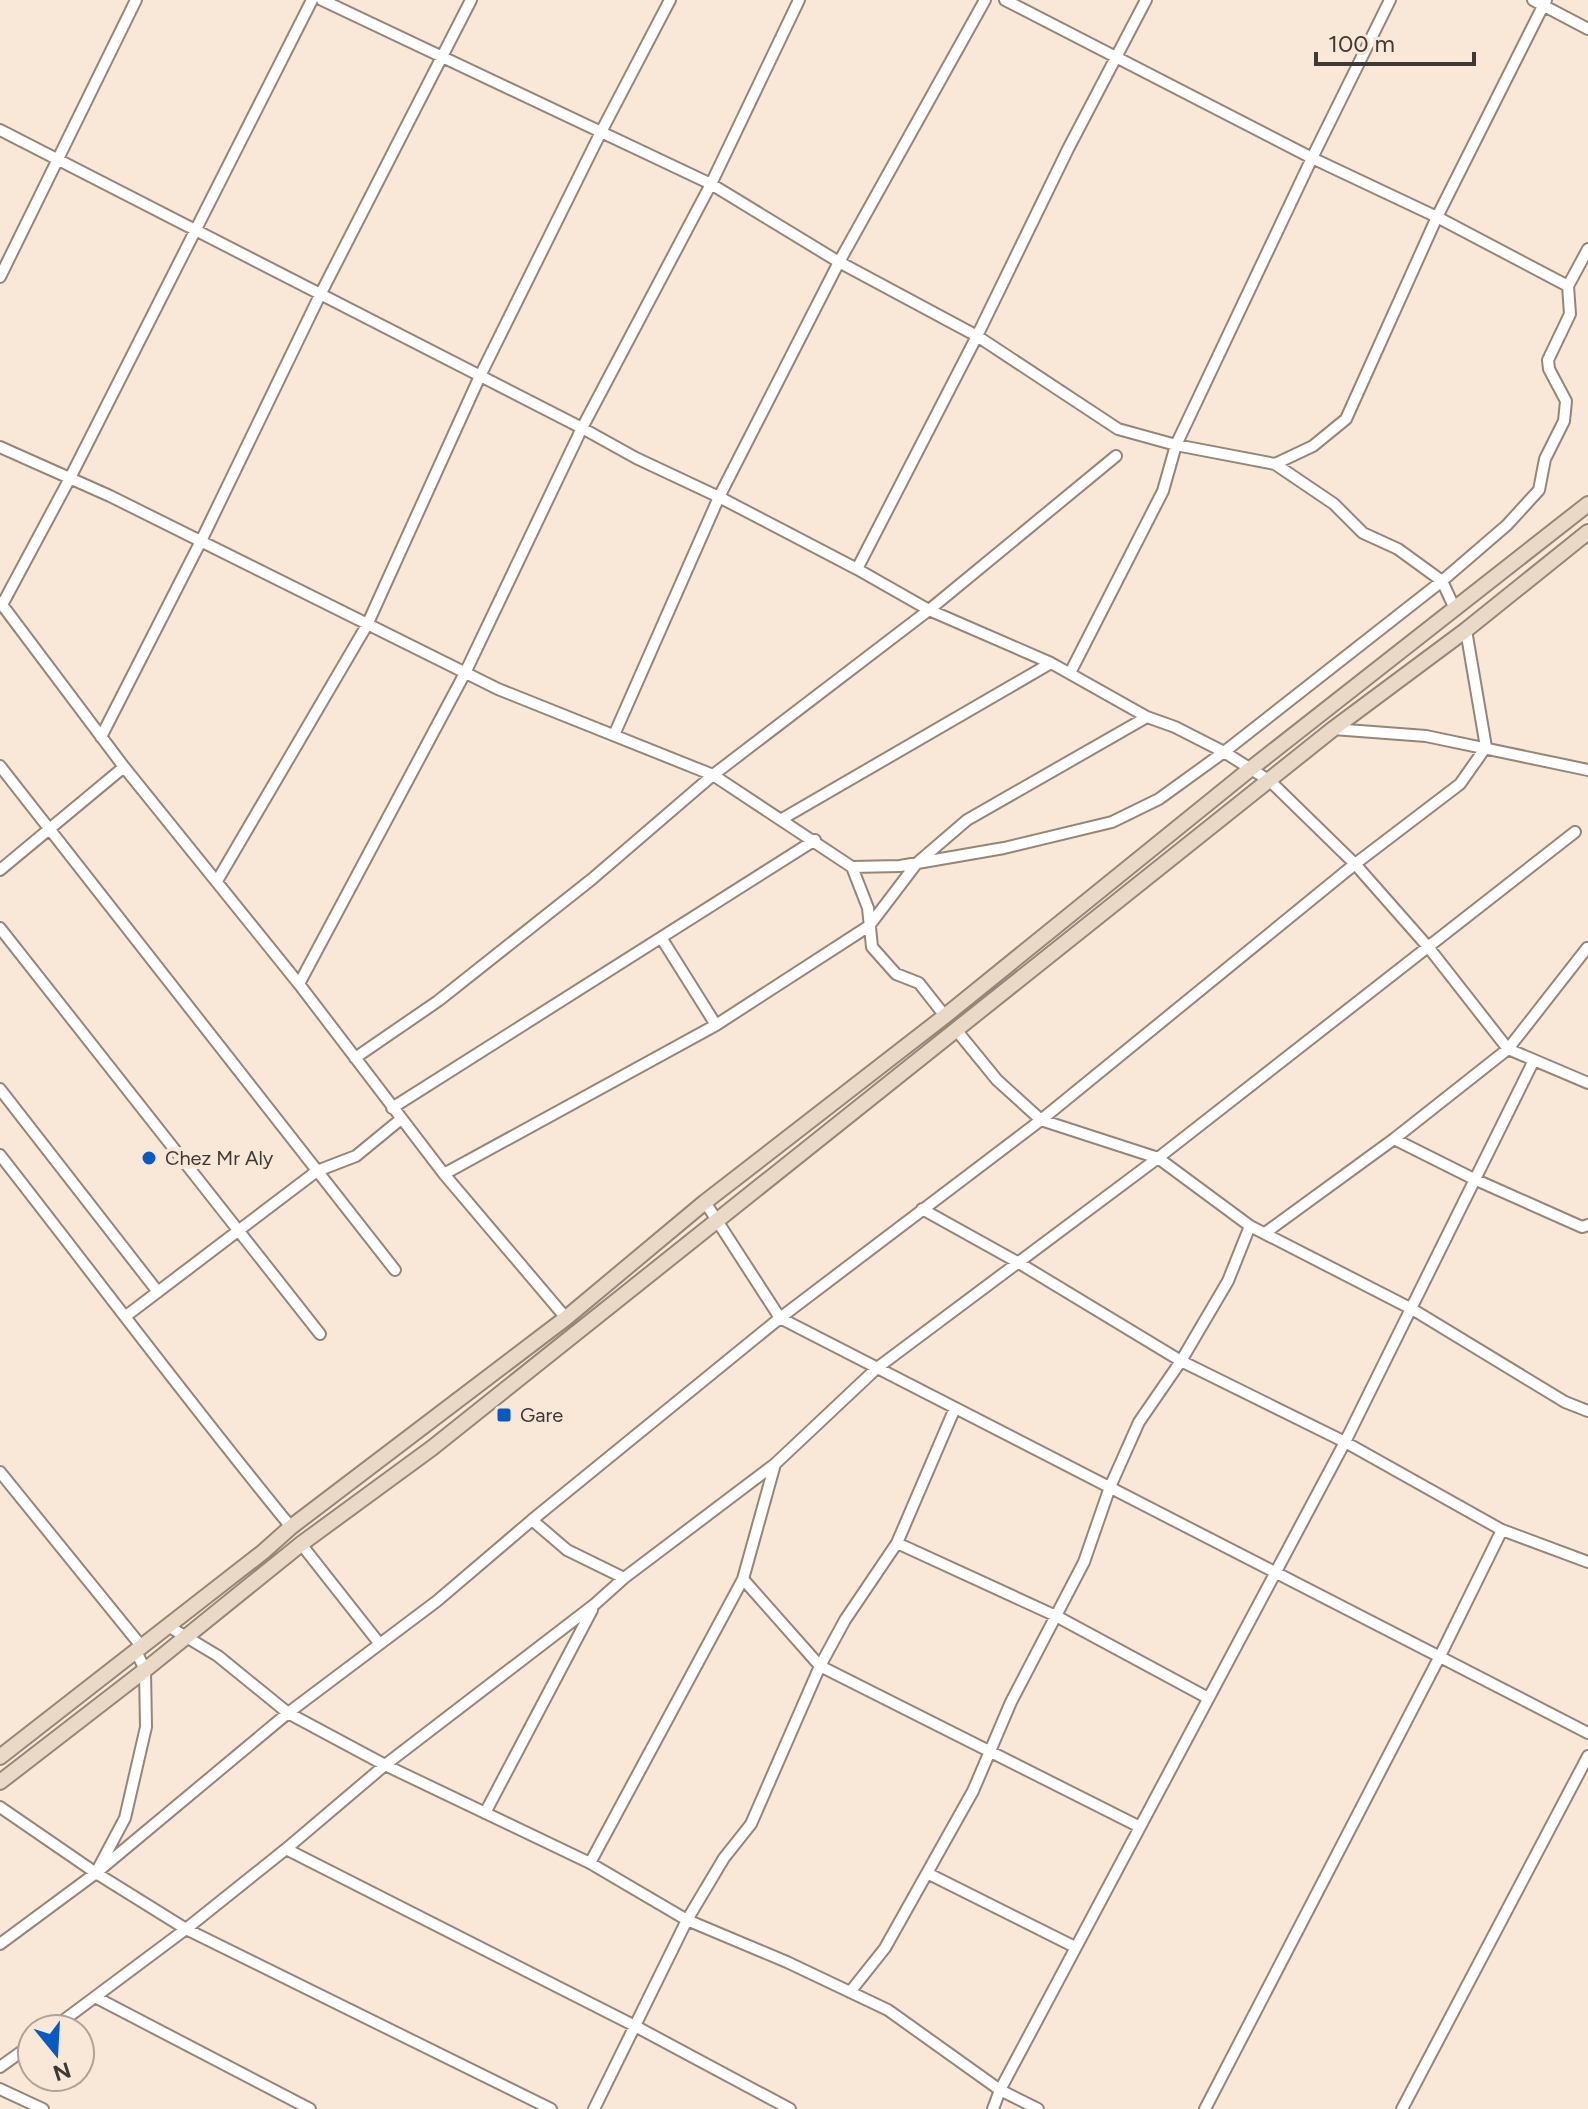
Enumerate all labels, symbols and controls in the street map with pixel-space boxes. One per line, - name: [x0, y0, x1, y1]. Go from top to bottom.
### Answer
- scale bar: [1316, 16, 1474, 66]
- text: 100 m: [1328, 29, 1395, 58]
- place label: Chez Mr Aly: [165, 1146, 274, 1170]
- marker: Chez Mr Aly: [140, 1149, 158, 1167]
- place label: Gare: [520, 1403, 563, 1427]
- marker: Gare: [495, 1406, 513, 1424]
- north arrow: [16, 2013, 96, 2093]
- text: N: [50, 2056, 74, 2087]

